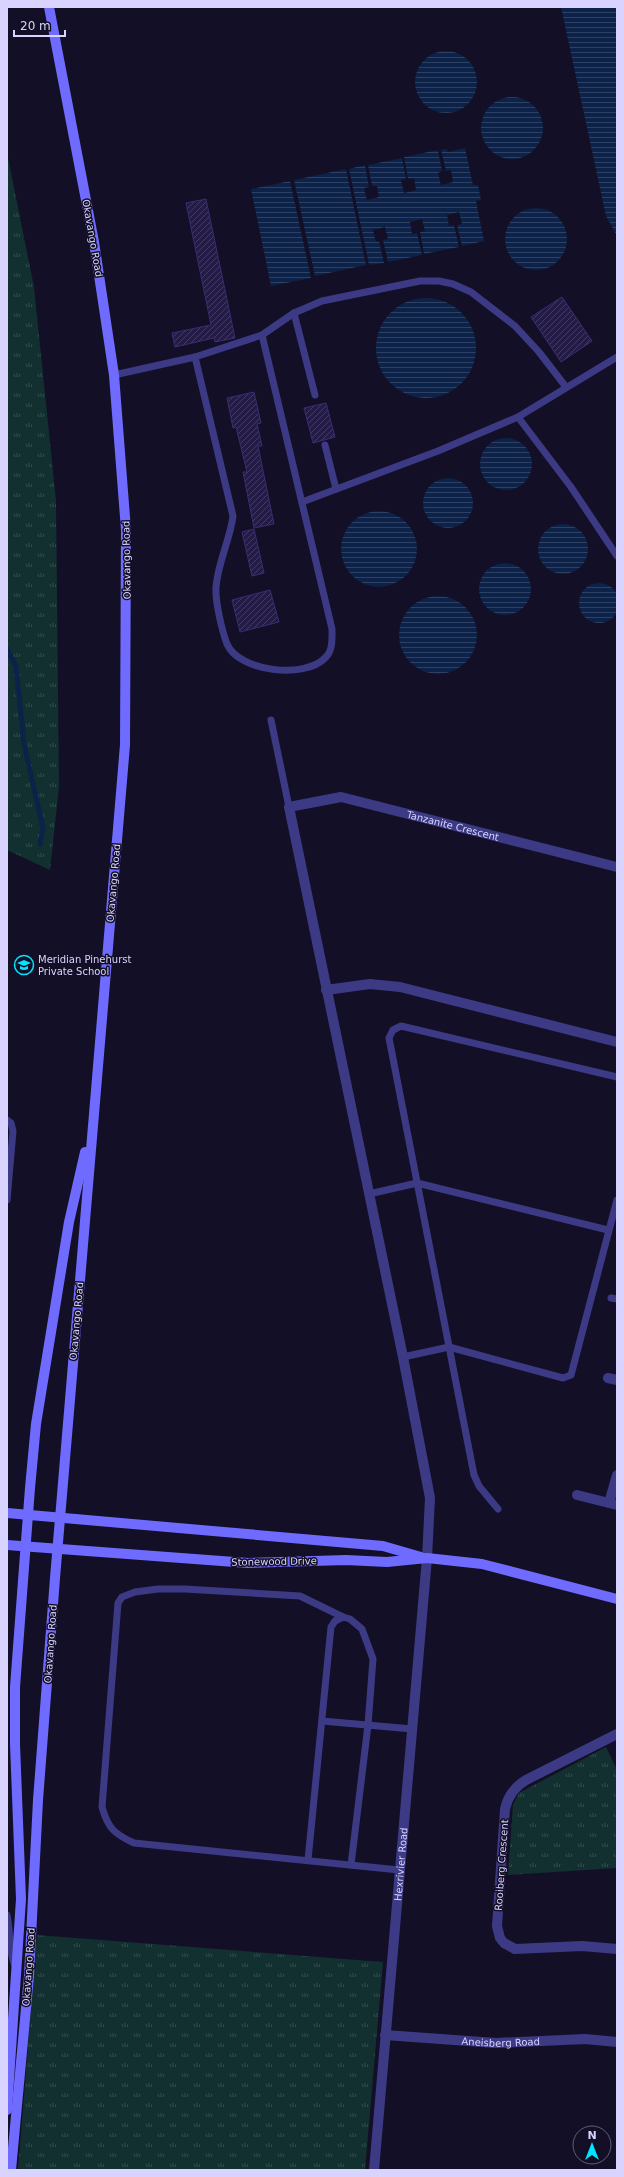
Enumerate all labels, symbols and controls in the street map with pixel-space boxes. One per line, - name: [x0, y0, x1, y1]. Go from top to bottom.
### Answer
- scale bar: [14, 12, 65, 38]
- text: 20 m: [20, 19, 51, 33]
- street label: Okavango Road: [80, 198, 105, 278]
- street label: Okavango Road: [120, 521, 133, 599]
- street label: Tanzanite Crescent: [404, 809, 500, 843]
- street label: Okavango Road: [105, 843, 122, 923]
- school or university icon: Meridian Pinehurst Private School: [13, 954, 35, 976]
- place label: Meridian Pinehurst Private School: [38, 954, 132, 977]
- street label: Okavango Road: [68, 1281, 85, 1361]
- street label: Stonewood Drive: [231, 1555, 317, 1568]
- street label: Okavango Road: [42, 1604, 59, 1684]
- street label: Rooiberg Crescent: [493, 1819, 510, 1911]
- street label: Hexrivier Road: [392, 1827, 410, 1901]
- street label: Okavango Road: [20, 1927, 37, 2007]
- street label: Aneisberg Road: [461, 2036, 540, 2049]
- north arrow: [572, 2125, 612, 2165]
- text: N: [587, 2129, 597, 2142]

